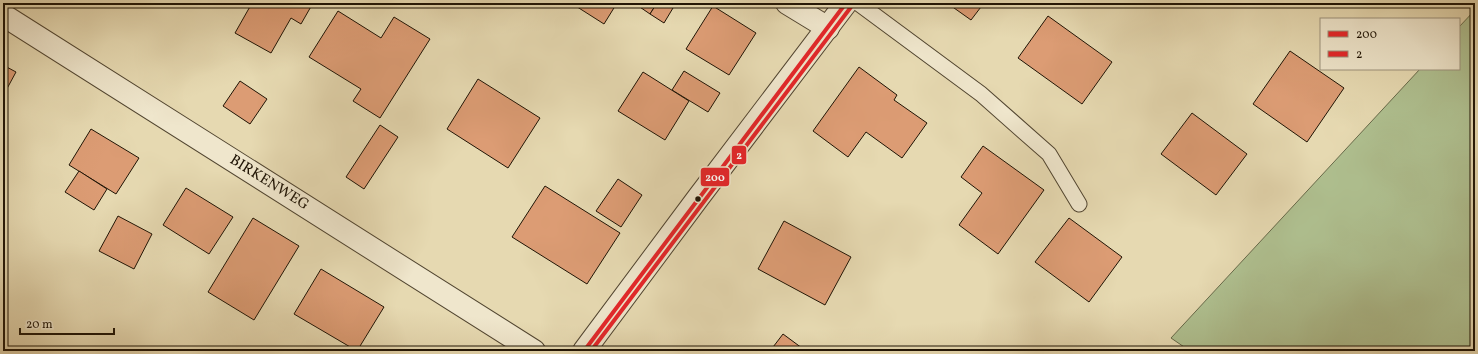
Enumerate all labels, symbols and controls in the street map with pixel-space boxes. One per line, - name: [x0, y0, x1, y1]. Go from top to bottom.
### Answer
- legend: [1320, 18, 1460, 70]
- text: 200: [1356, 27, 1377, 43]
- text: 2: [1356, 47, 1362, 63]
- line badge: 2: [731, 145, 747, 165]
- text: 2: [736, 149, 742, 164]
- street label: BIRKENWEG: [225, 150, 313, 216]
- line badge: 200: [700, 167, 730, 187]
- text: 200: [705, 171, 725, 186]
- unlabelled marker: [693, 194, 703, 204]
- scale bar: [20, 310, 114, 336]
- text: 20 m: [26, 317, 53, 333]

